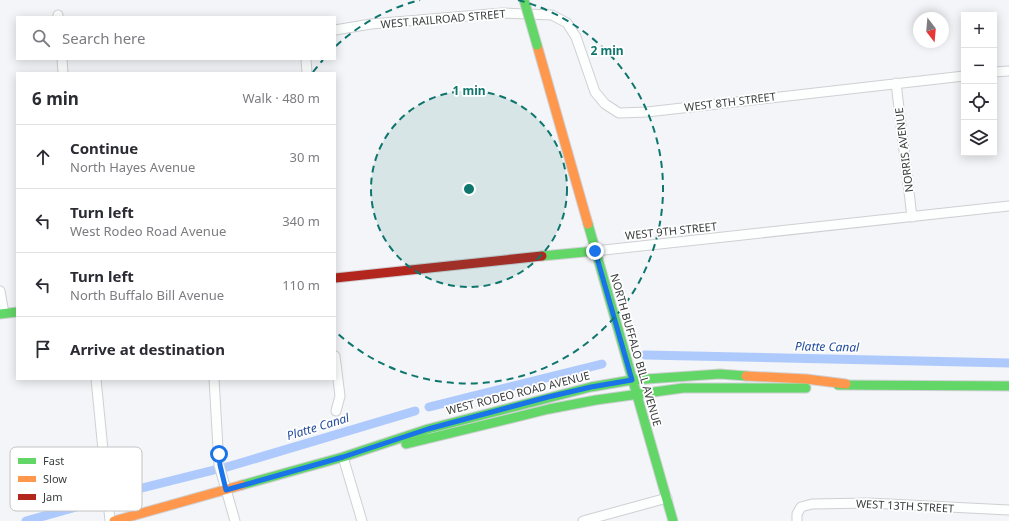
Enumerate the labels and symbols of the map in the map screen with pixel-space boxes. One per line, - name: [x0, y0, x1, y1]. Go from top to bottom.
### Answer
- street label: WEST RAILROAD STREET: [380, 6, 506, 31]
- north arrow: [913, 12, 949, 48]
- text: 2 min: [590, 42, 624, 59]
- text: 1 min: [452, 82, 486, 99]
- street label: WEST 8TH STREET: [683, 88, 777, 115]
- street label: NORRIS AVENUE: [891, 107, 916, 193]
- centre of rings: [462, 182, 476, 196]
- street label: WEST 9TH STREET: [624, 218, 718, 243]
- route end: [586, 242, 604, 260]
- street label: NORTH BUFFALO BILL AVENUE: [607, 272, 666, 428]
- water label: Platte Canal: [795, 337, 860, 356]
- street label: WEST RODEO ROAD AVENUE: [445, 367, 591, 418]
- water label: Platte Canal: [285, 409, 352, 444]
- route start: [210, 445, 228, 463]
- legend: [10, 447, 142, 511]
- text: Fast: [43, 453, 64, 468]
- text: Slow: [43, 471, 67, 486]
- text: Jam: [42, 489, 62, 504]
- street label: WEST 13TH STREET: [855, 495, 955, 516]

